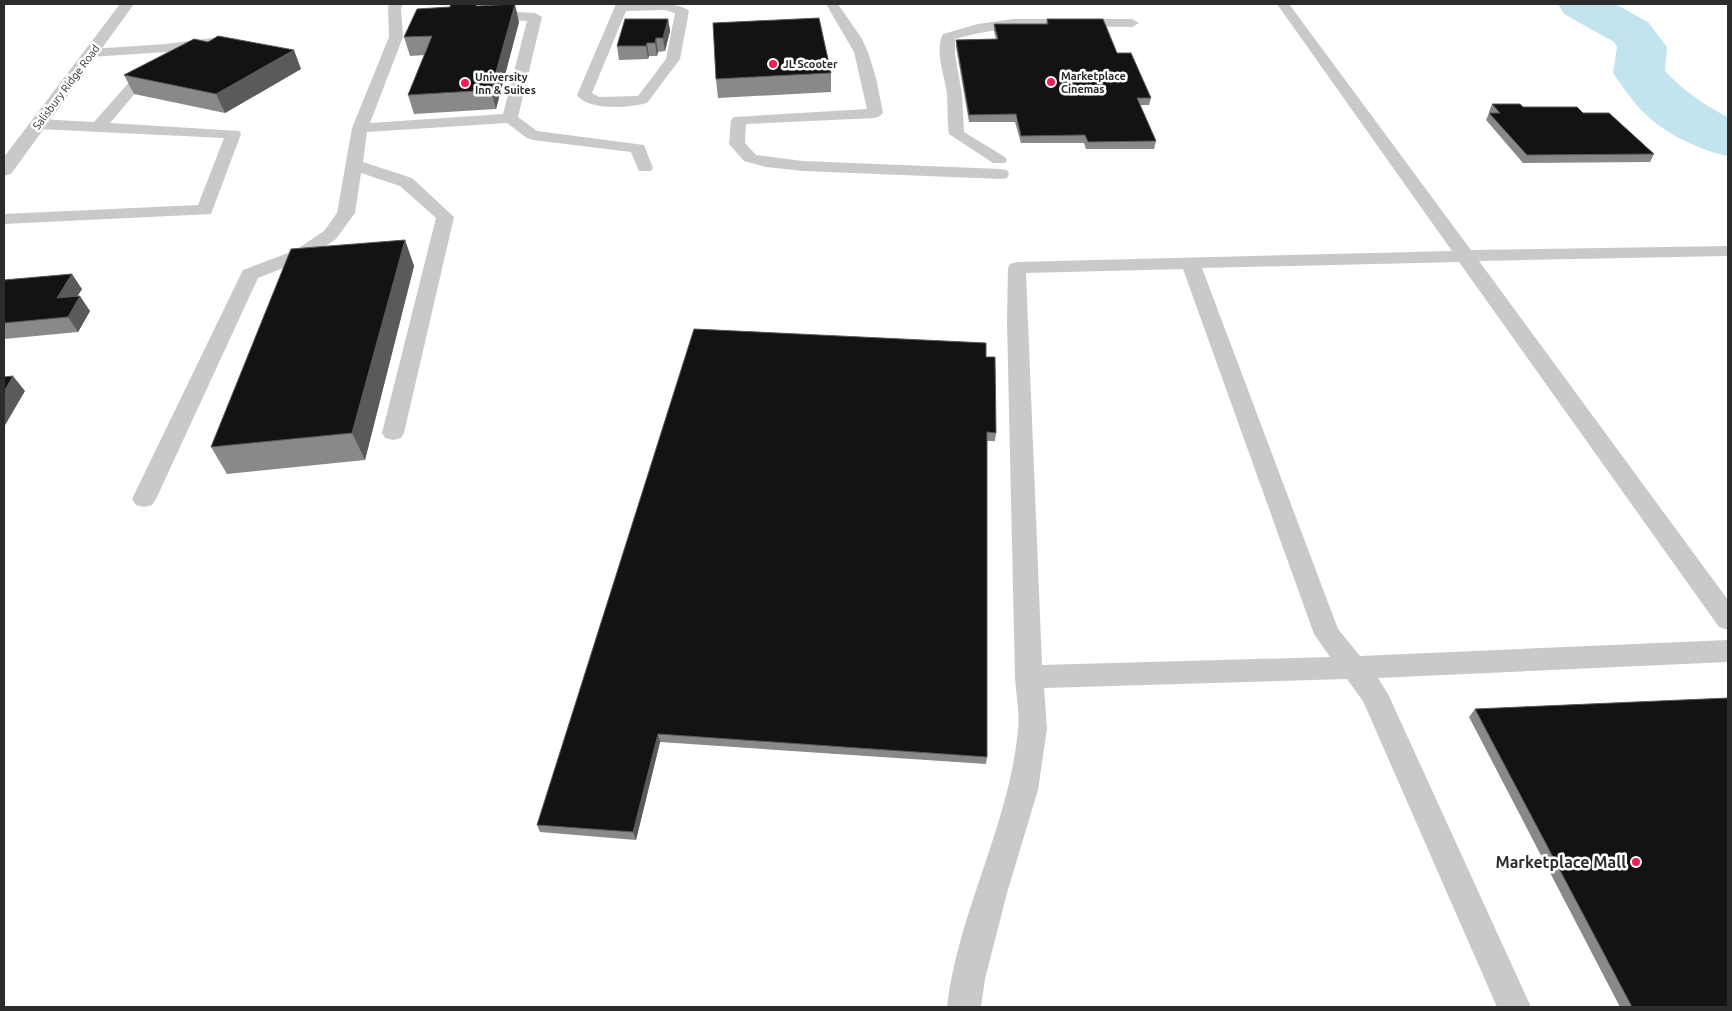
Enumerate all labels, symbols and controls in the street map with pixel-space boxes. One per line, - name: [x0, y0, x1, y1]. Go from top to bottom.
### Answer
- street label: Salisbury Ridge Road: [30, 42, 102, 132]
- marker: JL Scooter: [767, 58, 779, 70]
- place label: JL Scooter: [783, 58, 838, 70]
- place label: Marketplace Cinemas: [1061, 70, 1126, 95]
- place label: University Inn & Suites: [475, 71, 536, 96]
- marker: Marketplace Cinemas: [1045, 76, 1057, 88]
- marker: University Inn & Suites: [459, 77, 471, 89]
- place label: Marketplace Mall: [1495, 853, 1626, 871]
- marker: Marketplace Mall: [1630, 856, 1642, 868]

